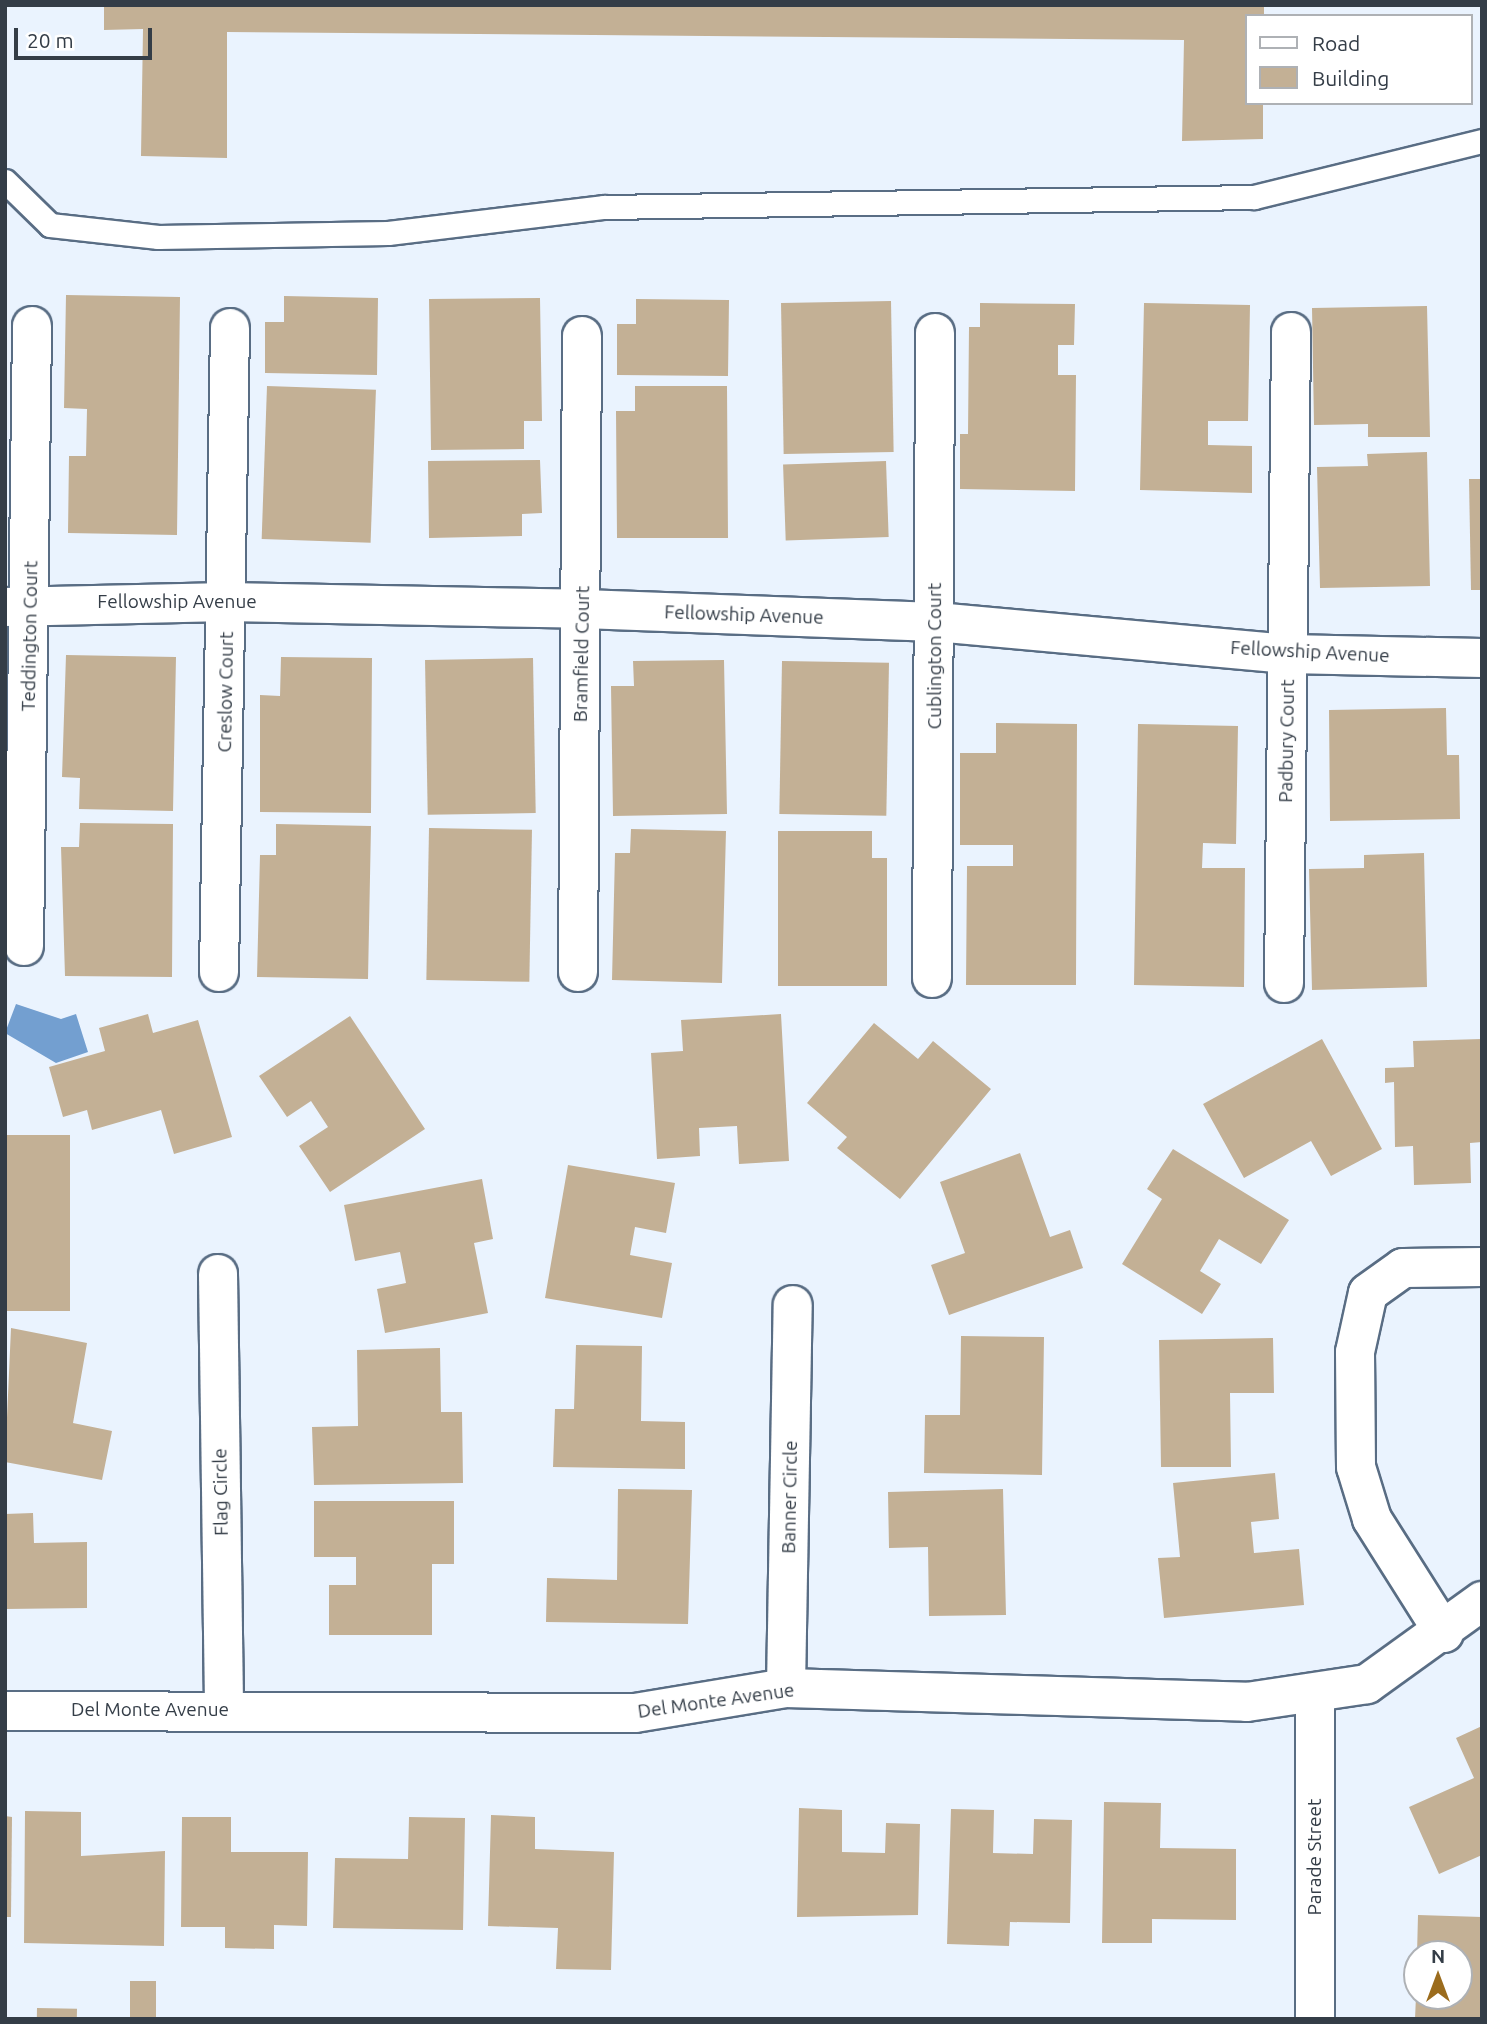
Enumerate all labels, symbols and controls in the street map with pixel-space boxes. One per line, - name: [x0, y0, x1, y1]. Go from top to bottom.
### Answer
- scale bar: [18, 14, 156, 58]
- legend: [1246, 14, 1473, 105]
- text: 20 m: [27, 28, 74, 52]
- text: Road: [1312, 31, 1360, 55]
- text: Building: [1312, 66, 1389, 90]
- street label: Teddington Court: [17, 560, 43, 712]
- street label: Cublington Court: [924, 583, 946, 729]
- street label: Bramfield Court: [569, 586, 595, 722]
- street label: Fellowship Avenue: [97, 591, 257, 613]
- street label: Fellowship Avenue: [664, 601, 824, 629]
- street label: Creslow Court: [214, 631, 238, 753]
- street label: Fellowship Avenue: [1230, 636, 1390, 668]
- street label: Padbury Court: [1275, 679, 1299, 803]
- street label: Banner Circle: [778, 1440, 802, 1554]
- street label: Flag Circle: [209, 1448, 233, 1536]
- street label: Del Monte Avenue: [636, 1679, 796, 1723]
- street label: Del Monte Avenue: [71, 1699, 229, 1721]
- street label: Parade Street: [1304, 1799, 1326, 1915]
- north arrow: [1403, 1940, 1473, 2010]
- text: N: [1431, 1945, 1445, 1967]

